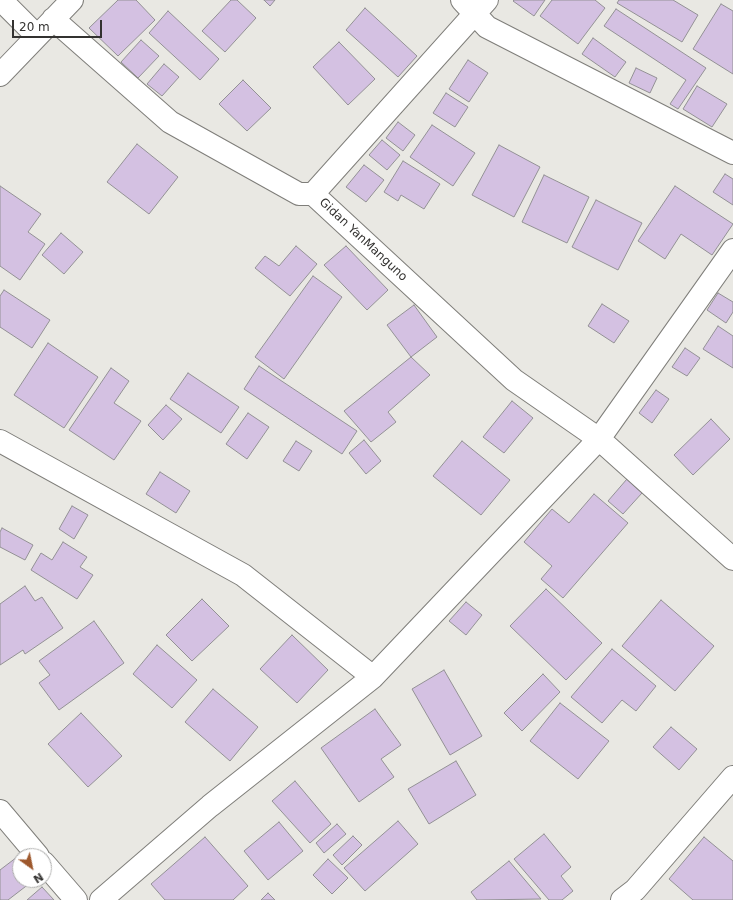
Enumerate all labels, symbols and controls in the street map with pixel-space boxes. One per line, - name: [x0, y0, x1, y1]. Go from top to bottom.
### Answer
- scale bar: [14, 12, 104, 38]
- text: 20 m: [19, 20, 50, 34]
- street label: Gidan YanManguno: [316, 195, 410, 285]
- north arrow: [12, 848, 52, 888]
- text: N: [31, 870, 46, 886]

